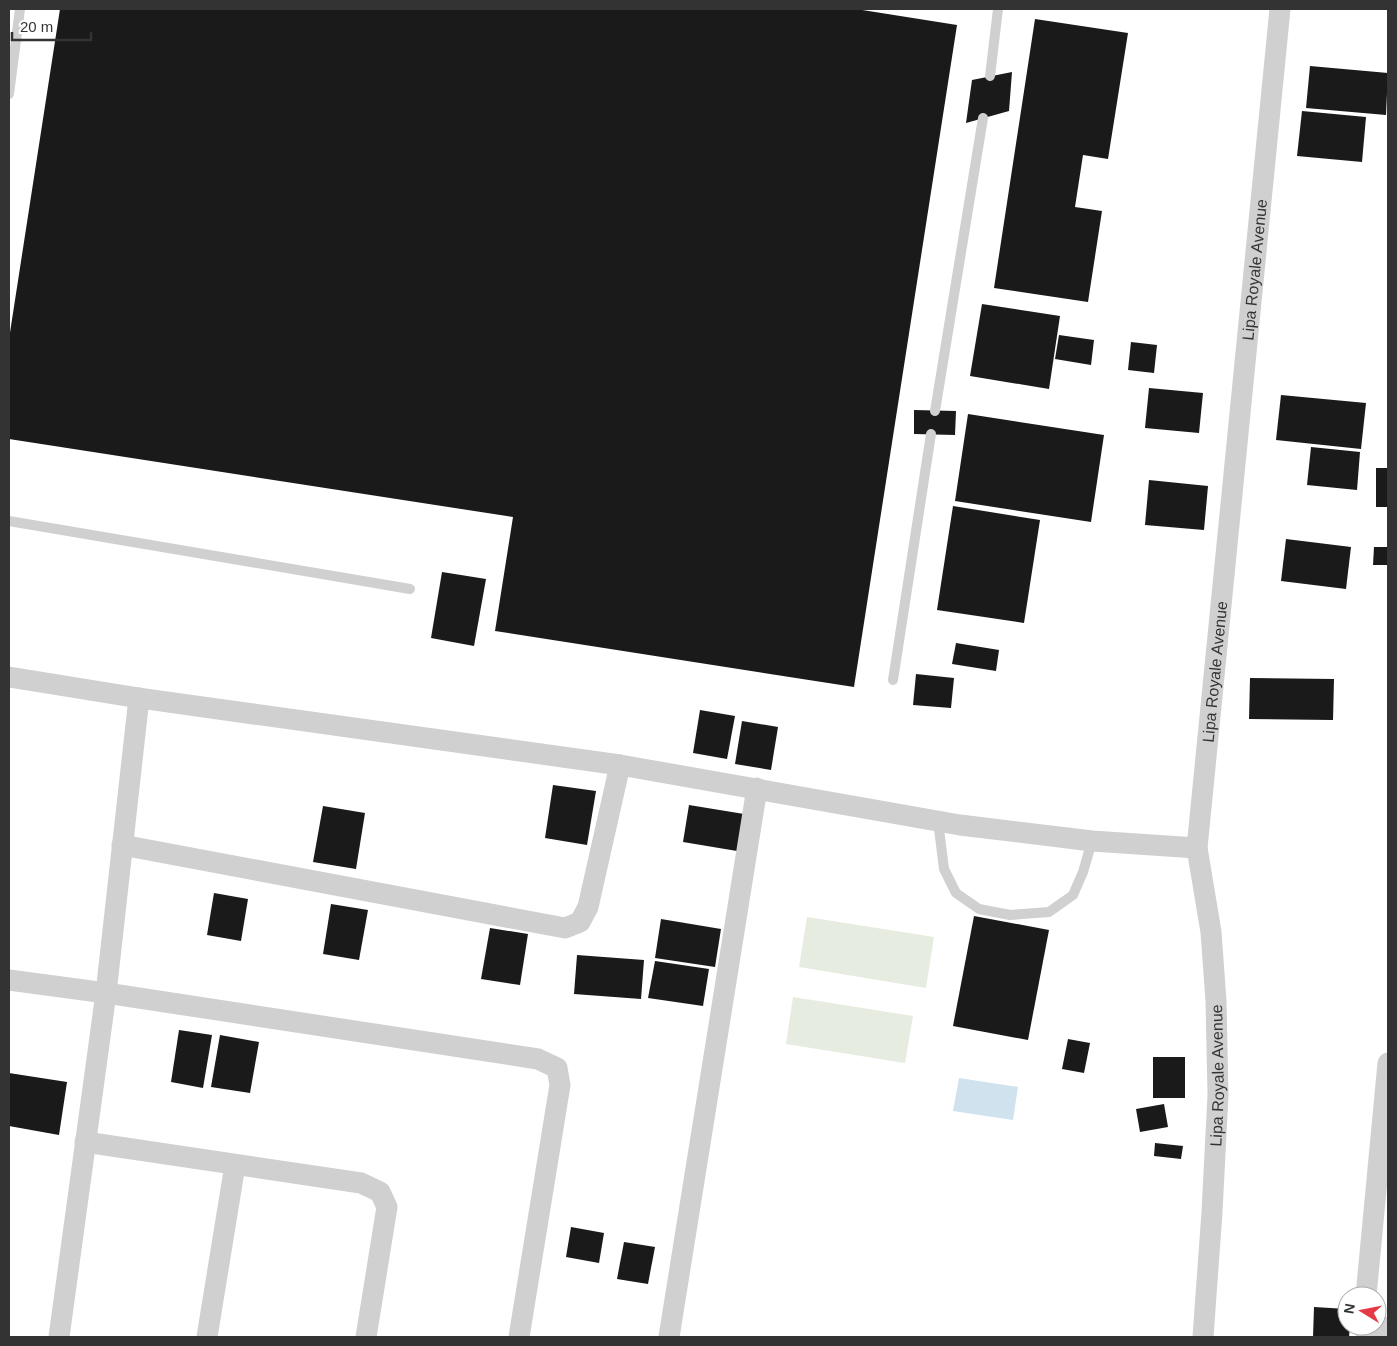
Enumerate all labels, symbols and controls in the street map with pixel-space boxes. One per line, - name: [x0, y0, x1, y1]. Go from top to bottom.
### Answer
- scale bar: [12, 10, 91, 42]
- text: 20 m: [20, 18, 53, 35]
- street label: Lipa Royale Avenue: [1239, 198, 1270, 341]
- street label: Lipa Royale Avenue: [1199, 600, 1230, 743]
- street label: Lipa Royale Avenue: [1207, 1004, 1227, 1147]
- north arrow: [1337, 1286, 1387, 1336]
- text: N: [1340, 1302, 1358, 1315]

